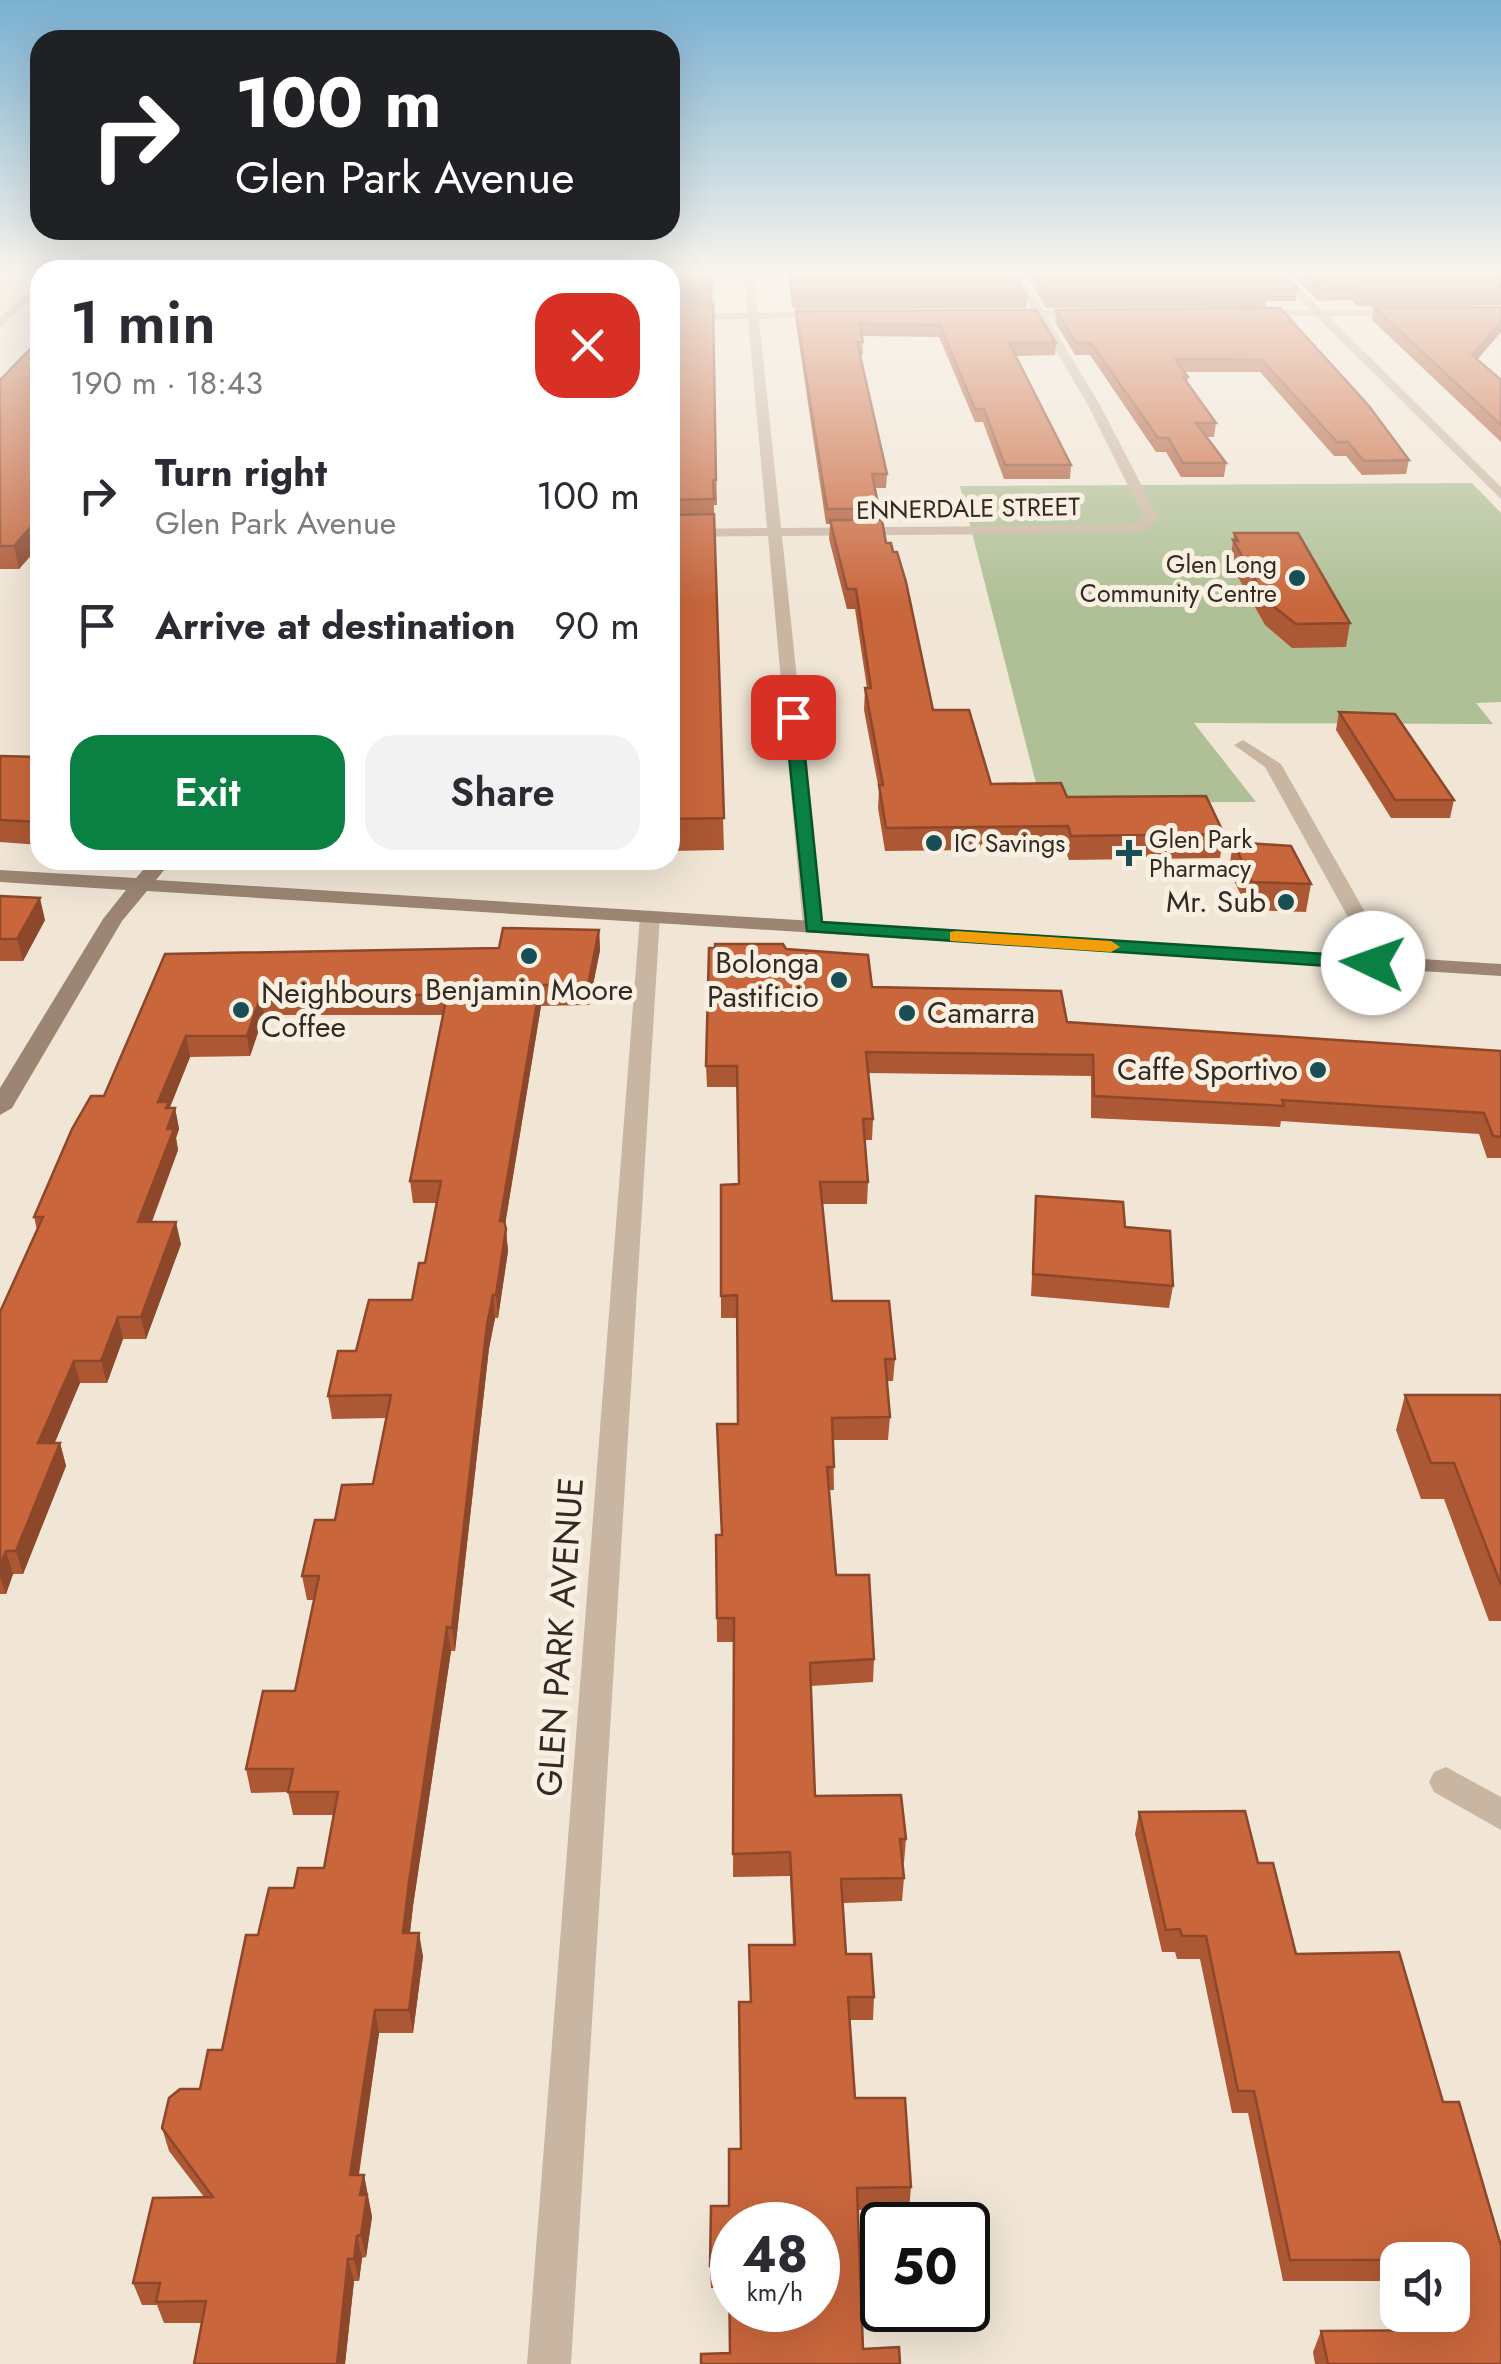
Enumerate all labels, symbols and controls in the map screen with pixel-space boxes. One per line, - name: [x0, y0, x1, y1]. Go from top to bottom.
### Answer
- text: 100 m: [235, 52, 442, 153]
- icon: right: [70, 70, 200, 200]
- text: Glen Park Avenue: [235, 145, 574, 210]
- text: 1 min: [70, 279, 216, 366]
- button: close: [535, 293, 640, 398]
- text: 190 m · 18:43: [70, 360, 263, 406]
- text: Turn right: [155, 445, 327, 500]
- icon: right: [70, 468, 125, 523]
- text: 100 m: [536, 468, 640, 523]
- street label: ENNERDALE STREET: [856, 488, 1081, 528]
- text: Glen Park Avenue: [155, 500, 396, 546]
- place label: Glen Long Community Centre: [1080, 546, 1277, 611]
- marker: Glen Long Community Centre: [1286, 567, 1308, 589]
- icon: arrive: [70, 598, 125, 653]
- text: Arrive at destination: [155, 598, 516, 653]
- text: 90 m: [554, 598, 640, 653]
- pin: [751, 675, 836, 760]
- icon: arrive: [766, 690, 821, 745]
- button: Exit: [70, 735, 345, 850]
- button: Share: [365, 735, 640, 850]
- place label: Glen Park Pharmacy: [1149, 821, 1252, 886]
- place label: IC Savings: [954, 825, 1065, 861]
- marker: IC Savings: [923, 832, 945, 854]
- marker: Glen Park Pharmacy: [1118, 842, 1140, 864]
- place label: Mr. Sub: [1166, 880, 1266, 923]
- marker: Mr. Sub: [1275, 891, 1297, 913]
- position arrow: [1321, 911, 1425, 1015]
- place label: Bolonga Pastificio: [707, 941, 819, 1018]
- marker: Benjamin Moore: [518, 945, 540, 967]
- place label: Benjamin Moore: [425, 968, 633, 1011]
- marker: Bolonga Pastificio: [828, 969, 850, 991]
- place label: Neighbours Coffee: [261, 971, 412, 1048]
- place label: Camarra: [927, 991, 1035, 1034]
- marker: Neighbours Coffee: [230, 999, 252, 1021]
- marker: Camarra: [896, 1002, 918, 1024]
- place label: Caffe Sportivo: [1117, 1048, 1298, 1091]
- marker: Caffe Sportivo: [1307, 1059, 1329, 1081]
- street label: GLEN PARK AVENUE: [524, 1476, 596, 1798]
- speed limit sign: 50: [860, 2202, 990, 2332]
- text: 48: [742, 2218, 808, 2291]
- map controls: [1380, 2242, 1470, 2332]
- button: sound: [1380, 2242, 1470, 2332]
- text: km/h: [747, 2274, 803, 2310]

